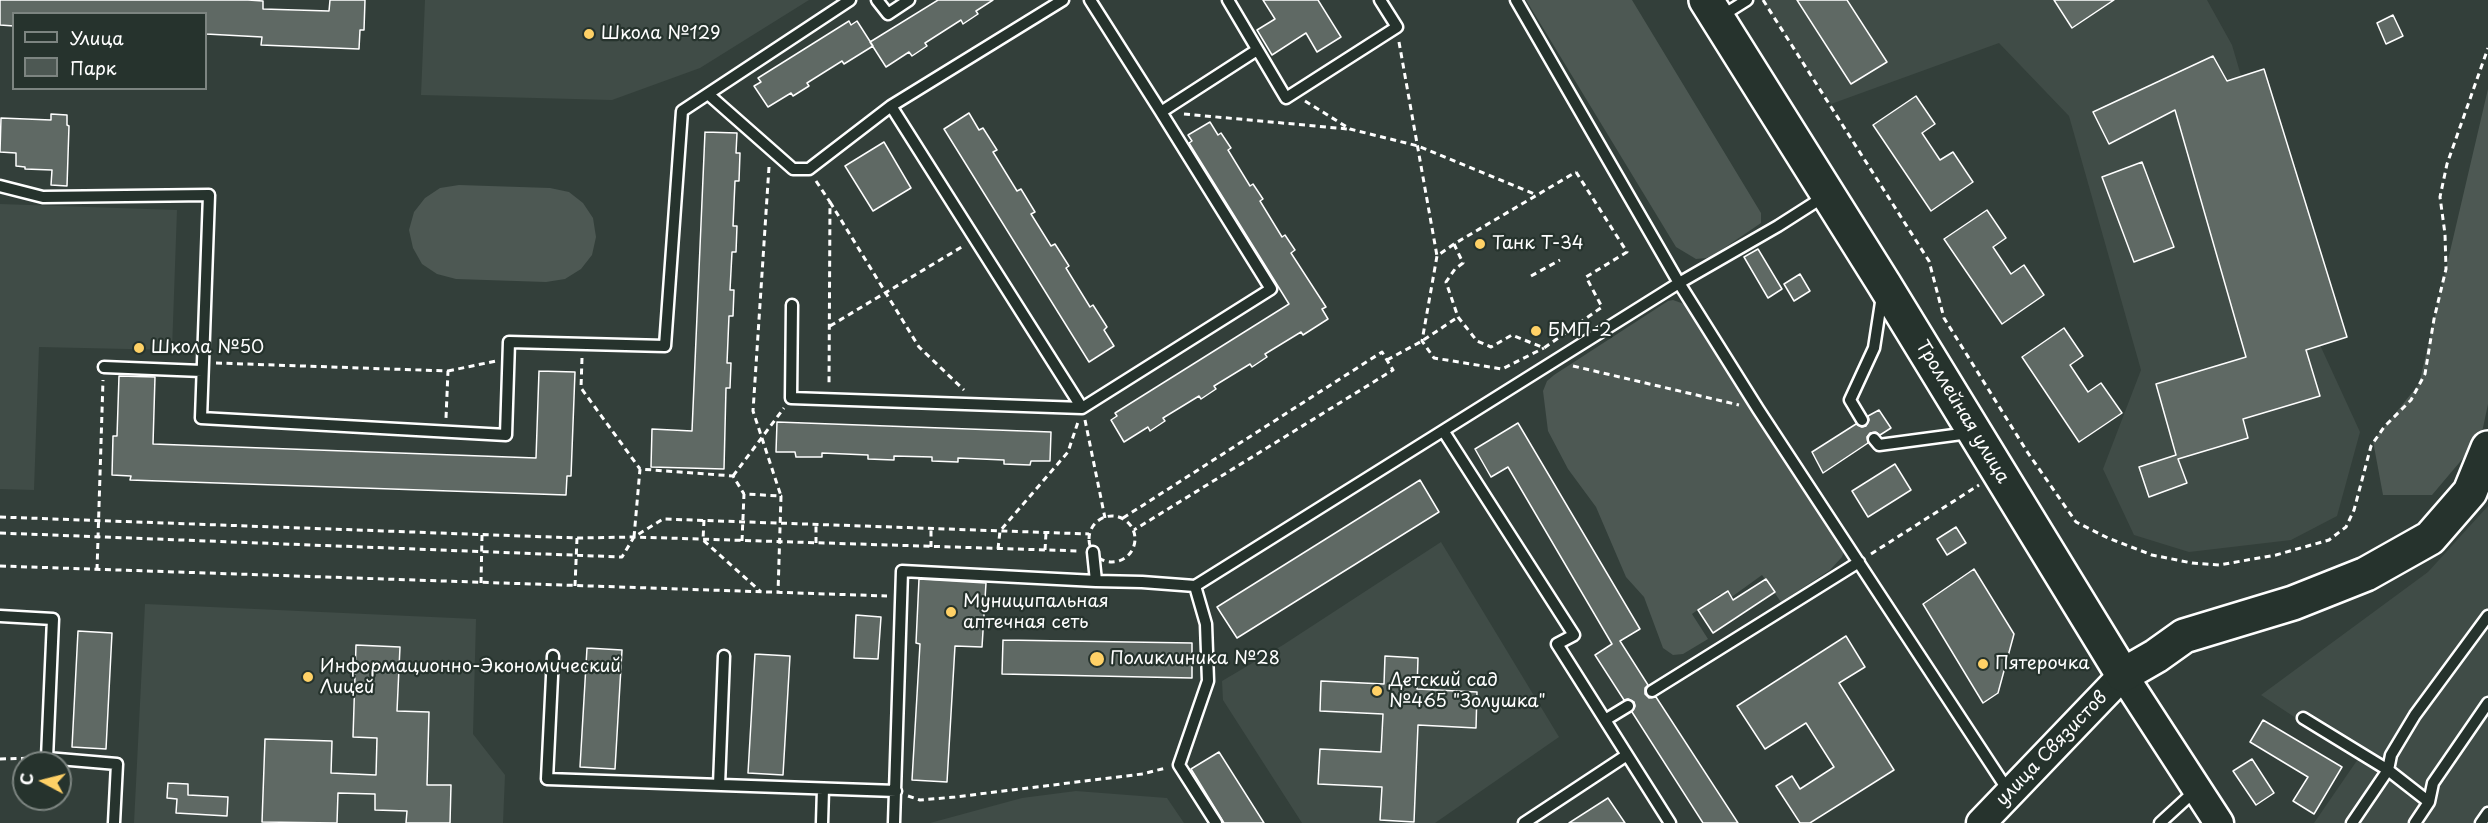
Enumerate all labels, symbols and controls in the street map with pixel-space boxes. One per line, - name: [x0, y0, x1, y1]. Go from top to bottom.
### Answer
- legend: [12, 12, 207, 90]
- place label: Школа №129: [601, 23, 721, 45]
- text: Улица: [70, 24, 124, 51]
- marker: Школа №129: [582, 27, 596, 41]
- text: Парк: [70, 54, 116, 81]
- place label: Танк Т-34: [1492, 233, 1584, 255]
- marker: Танк Т-34: [1473, 237, 1487, 251]
- place label: БМП-2: [1548, 320, 1612, 342]
- marker: БМП-2: [1529, 324, 1543, 338]
- place label: Школа №50: [151, 337, 264, 359]
- street label: Троллейная улица: [1911, 337, 2013, 487]
- marker: Школа №50: [132, 341, 146, 355]
- place label: Муниципальная аптечная сеть: [963, 591, 1109, 634]
- marker: Муниципальная аптечная сеть: [944, 605, 958, 619]
- place label: Поликлиника №28: [1110, 648, 1280, 670]
- marker: Поликлиника №28: [1088, 650, 1106, 668]
- place label: Пятерочка: [1995, 653, 2090, 675]
- place label: Информационно-Экономический Лицей: [320, 656, 621, 698]
- marker: Пятерочка: [1976, 657, 1990, 671]
- marker: Информационно-Экономический Лицей: [301, 670, 315, 684]
- place label: Детский сад №465 "Золушка": [1389, 670, 1546, 712]
- marker: Детский сад №465 "Золушка": [1370, 684, 1384, 698]
- street label: улица Связистов: [1992, 687, 2112, 811]
- north arrow: [12, 751, 72, 811]
- text: С: [13, 772, 39, 786]

